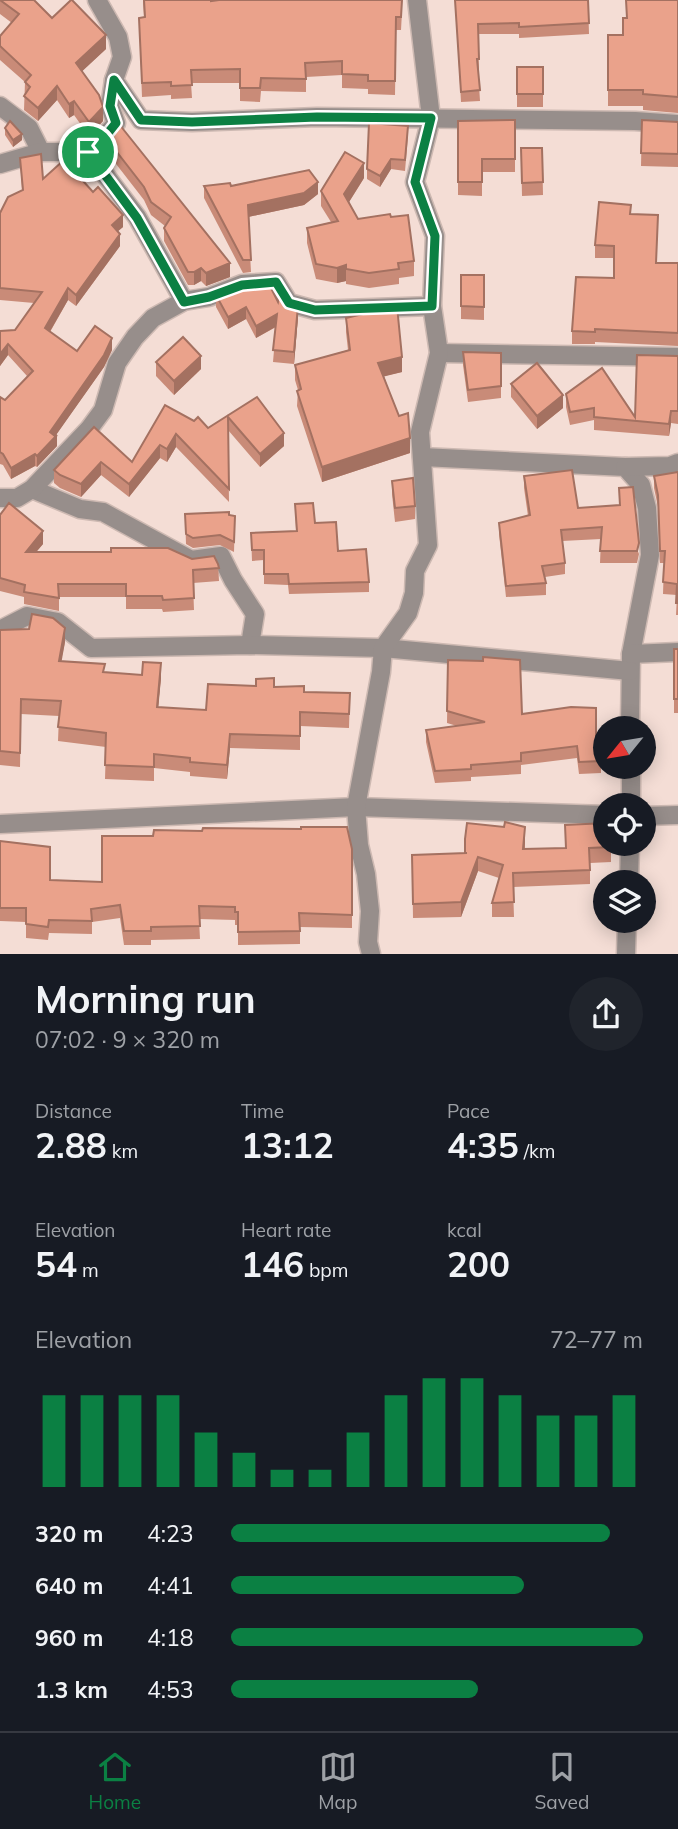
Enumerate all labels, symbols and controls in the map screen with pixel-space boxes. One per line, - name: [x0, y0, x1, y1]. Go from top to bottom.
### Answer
- pin: [58, 122, 118, 182]
- icon: arrive: [69, 133, 107, 171]
- north arrow: [593, 716, 656, 779]
- map controls: [593, 716, 656, 933]
- button: locate: [593, 793, 656, 856]
- button: layers: [593, 870, 656, 933]
- text: Morning run: [35, 975, 256, 1023]
- button: share: [569, 977, 643, 1051]
- text: 07:02 · 9 × 320 m: [35, 1025, 220, 1054]
- text: Distance: [35, 1099, 112, 1123]
- text: Time: [241, 1099, 284, 1123]
- text: Pace: [447, 1099, 490, 1123]
- text: 2.88: [35, 1123, 107, 1167]
- text: 13:12: [241, 1123, 334, 1167]
- text: 4:35: [447, 1123, 519, 1167]
- text: km: [107, 1139, 138, 1163]
- text: /km: [519, 1139, 556, 1163]
- text: Elevation: [35, 1218, 115, 1242]
- text: Heart rate: [241, 1218, 331, 1242]
- text: kcal: [447, 1218, 482, 1242]
- text: 54: [35, 1242, 77, 1286]
- text: 146: [241, 1242, 304, 1286]
- text: 200: [447, 1242, 510, 1286]
- text: m: [77, 1258, 99, 1282]
- text: bpm: [304, 1258, 348, 1282]
- text: Elevation: [35, 1325, 132, 1354]
- text: 72–77 m: [550, 1325, 643, 1354]
- text: 320 m: [35, 1519, 103, 1548]
- text: 4:23: [147, 1519, 194, 1548]
- text: 640 m: [35, 1571, 103, 1600]
- text: 4:41: [147, 1571, 194, 1600]
- text: 960 m: [35, 1623, 103, 1652]
- text: 4:18: [147, 1623, 194, 1652]
- text: 1.3 km: [35, 1675, 108, 1704]
- text: 4:53: [147, 1675, 194, 1704]
- tab: Home: [89, 1748, 141, 1814]
- tab: Map: [318, 1748, 357, 1814]
- tab: Saved: [535, 1748, 589, 1814]

